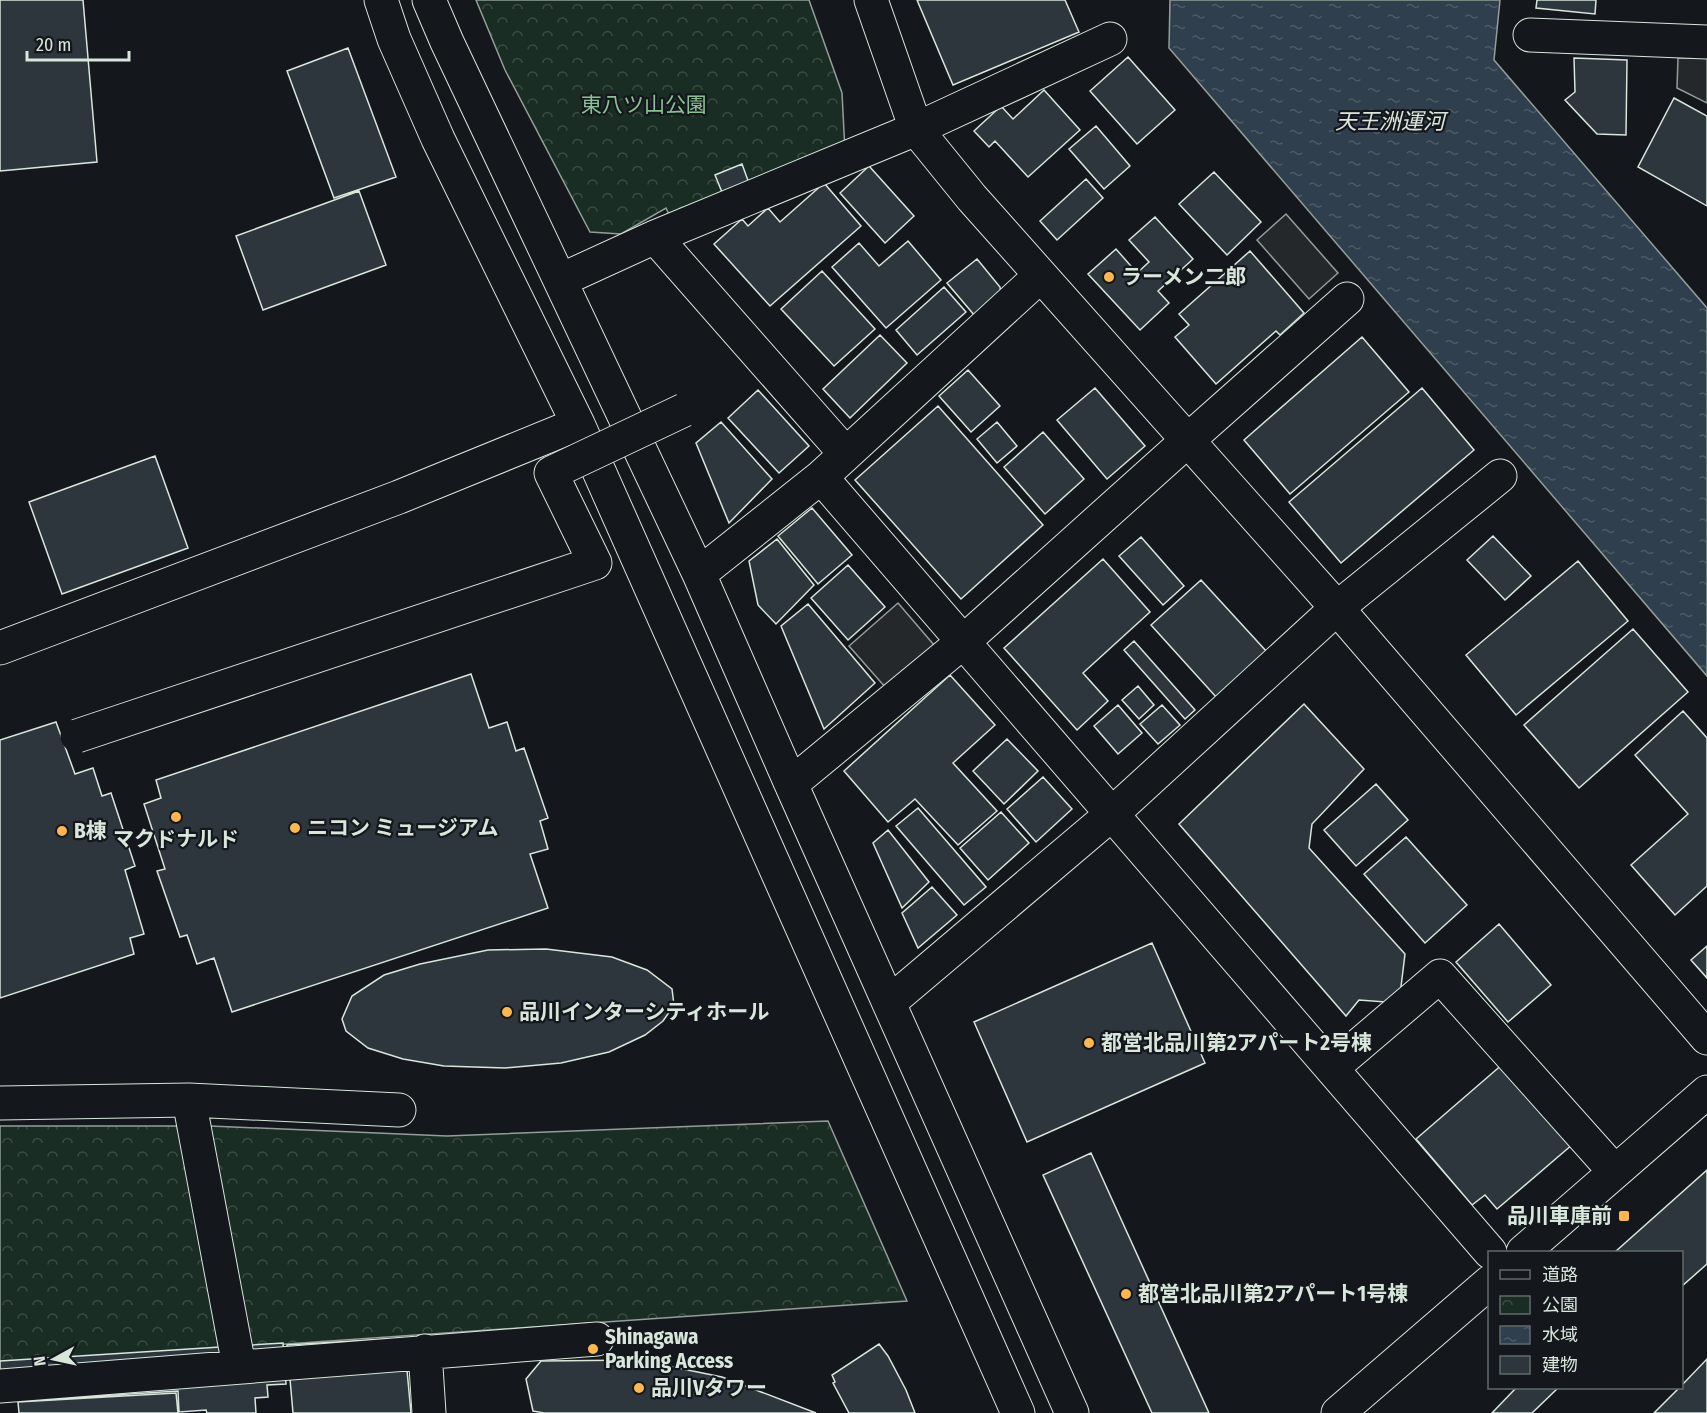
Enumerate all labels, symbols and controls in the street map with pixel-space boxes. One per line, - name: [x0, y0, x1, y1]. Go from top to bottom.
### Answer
- scale bar: [27, 24, 129, 62]
- text: 20 m: [36, 34, 71, 56]
- park label: 東八ツ山公園: [581, 92, 707, 118]
- water label: 天王洲運河: [1335, 108, 1449, 135]
- place label: ラーメン二郎: [1121, 264, 1246, 290]
- marker: ラーメン二郎: [1102, 270, 1116, 284]
- marker: マクドナルド: [169, 810, 183, 824]
- place label: ニコン ミュージアム: [307, 815, 498, 841]
- place label: B棟: [74, 818, 107, 844]
- marker: ニコン ミュージアム: [288, 821, 302, 835]
- marker: B棟: [55, 824, 69, 838]
- place label: マクドナルド: [113, 826, 239, 852]
- place label: 品川インターシティホール: [519, 999, 769, 1025]
- marker: 品川インターシティホール: [500, 1005, 514, 1019]
- place label: 都営北品川第2アパート2号棟: [1101, 1030, 1372, 1056]
- marker: 都営北品川第2アパート2号棟: [1082, 1036, 1096, 1050]
- place label: 品川車庫前: [1507, 1203, 1612, 1229]
- marker: 品川車庫前: [1617, 1209, 1631, 1223]
- legend: [1488, 1251, 1683, 1389]
- text: 道路: [1542, 1264, 1578, 1286]
- place label: 都営北品川第2アパート1号棟: [1138, 1281, 1408, 1307]
- marker: 都営北品川第2アパート1号棟: [1119, 1287, 1133, 1301]
- text: 公園: [1542, 1294, 1578, 1316]
- place label: Shinagawa Parking Access: [605, 1324, 733, 1374]
- text: 水域: [1542, 1324, 1578, 1346]
- north arrow: [24, 1329, 84, 1389]
- marker: Shinagawa Parking Access: [586, 1342, 600, 1356]
- text: 建物: [1542, 1354, 1578, 1376]
- text: N: [30, 1355, 50, 1367]
- place label: 品川Vタワー: [651, 1375, 767, 1401]
- marker: 品川Vタワー: [632, 1381, 646, 1395]

